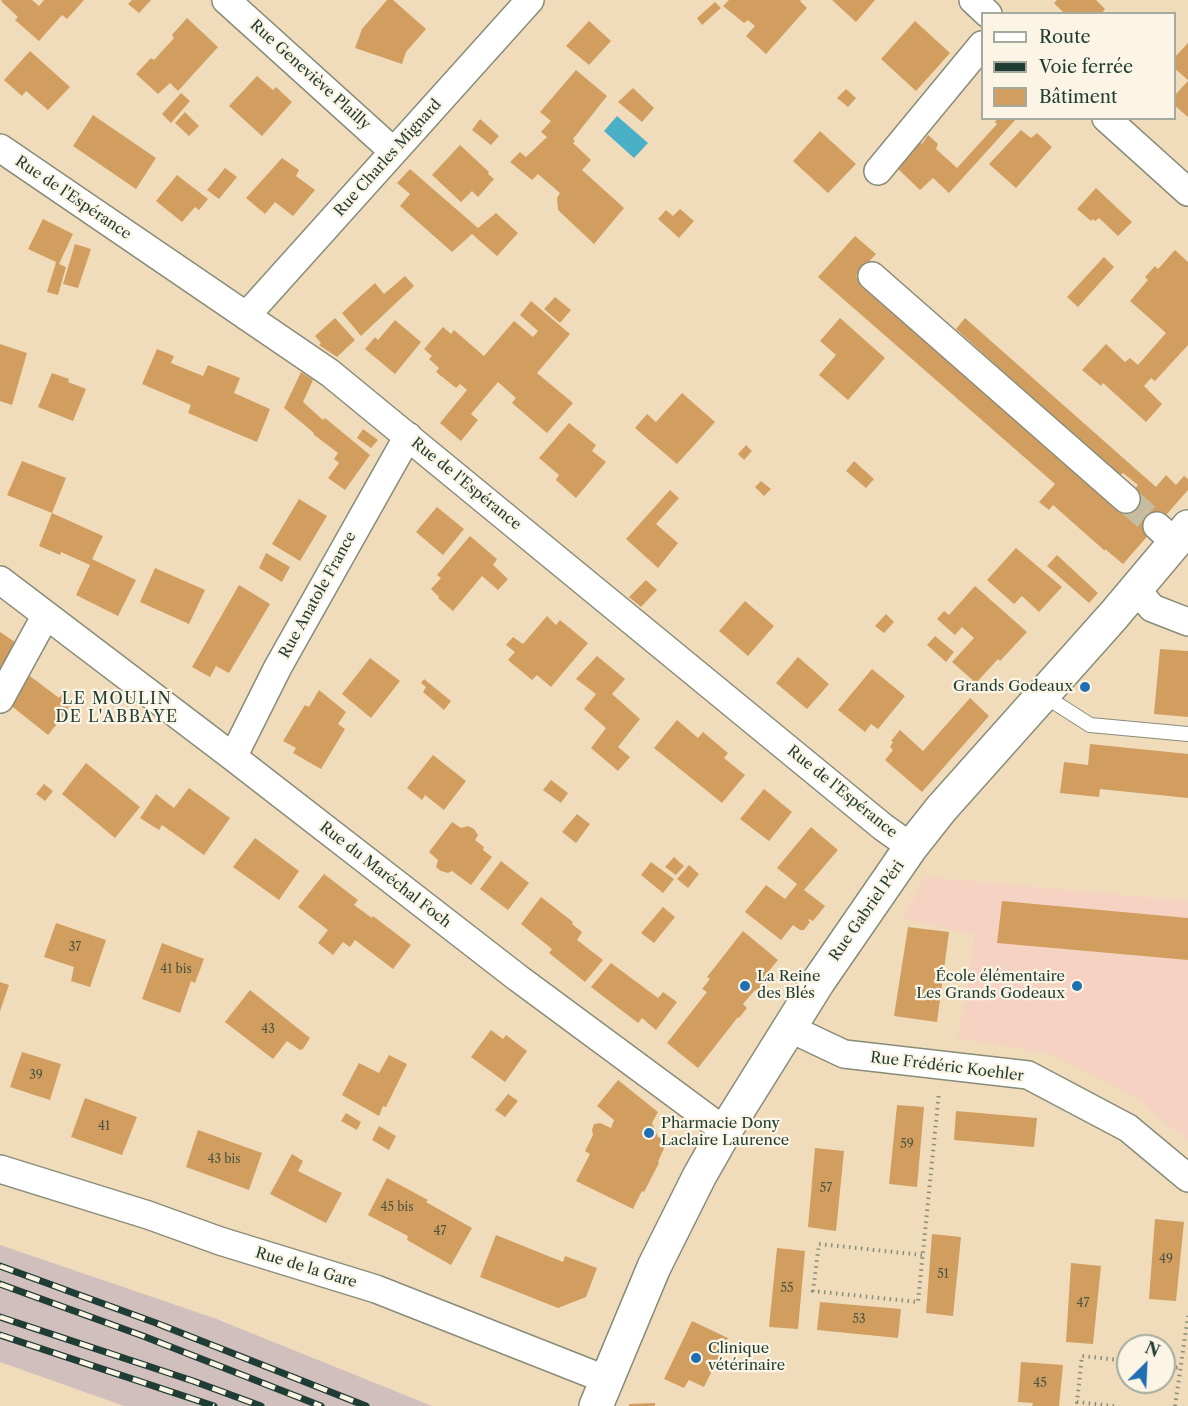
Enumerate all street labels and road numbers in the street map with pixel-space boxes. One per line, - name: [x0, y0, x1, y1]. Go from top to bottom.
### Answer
- street label: Rue Geneviève Plailly: [246, 16, 374, 134]
- street label: Rue Charles Mignard: [331, 96, 445, 220]
- street label: Rue de l'Espérance: [12, 152, 134, 244]
- street label: Rue de l'Espérance: [407, 434, 525, 534]
- street label: Rue Anatole France: [276, 529, 360, 661]
- street label: Rue de l'Espérance: [783, 742, 901, 842]
- street label: Rue du Maréchal Foch: [316, 818, 454, 932]
- street label: Rue Gabriel Péri: [826, 857, 908, 965]
- street label: Rue Frédéric Koehler: [869, 1049, 1025, 1085]
- street label: Rue de la Gare: [253, 1244, 359, 1292]

